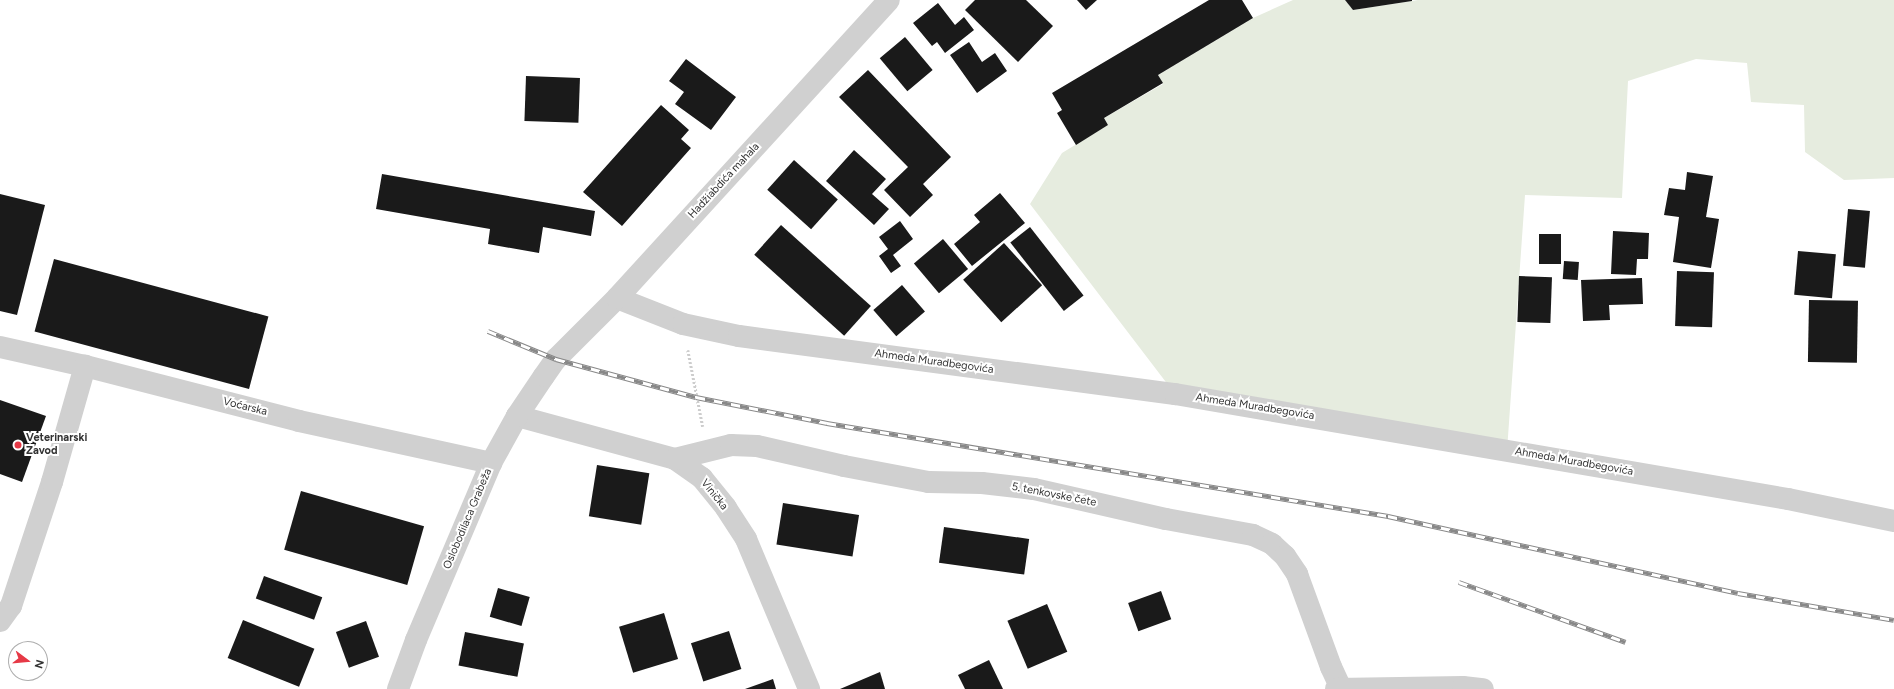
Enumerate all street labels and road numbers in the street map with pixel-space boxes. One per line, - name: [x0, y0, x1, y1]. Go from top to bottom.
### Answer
- street label: Hadžiabdića mahala: [686, 141, 762, 221]
- street label: Ahmeda Muradbegovića: [874, 347, 994, 377]
- street label: Ahmeda Muradbegovića: [1195, 391, 1315, 423]
- street label: Voćarska: [222, 395, 268, 419]
- street label: Ahmeda Muradbegovića: [1514, 445, 1634, 479]
- street label: Oslobodilaca Grabeža: [441, 467, 495, 571]
- street label: Vinička: [698, 477, 730, 513]
- street label: 5. tenkovske čete: [1011, 480, 1097, 510]

